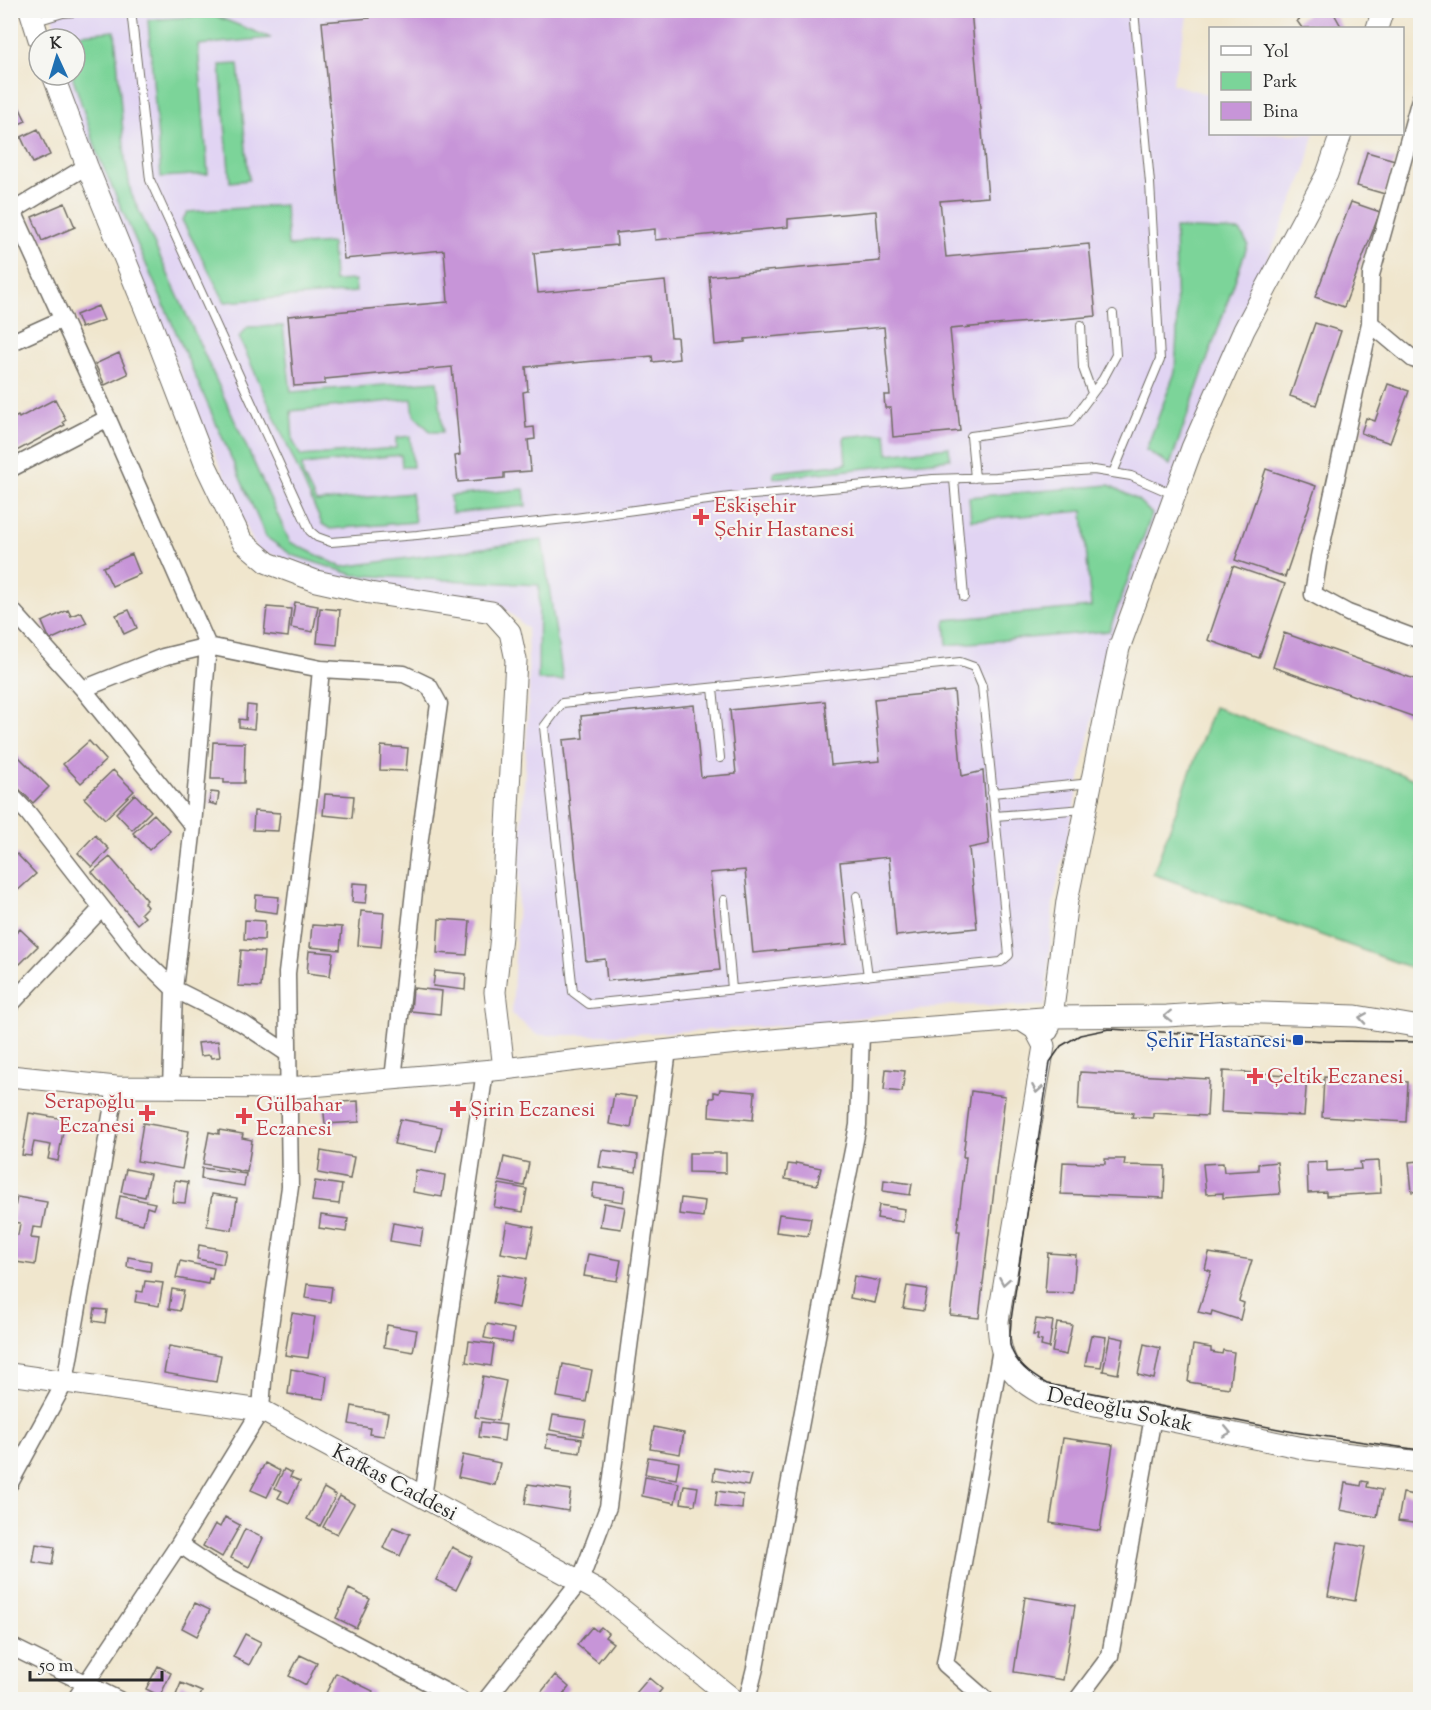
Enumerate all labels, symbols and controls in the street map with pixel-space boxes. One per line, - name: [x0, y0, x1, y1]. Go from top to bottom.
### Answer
- north arrow: [27, 27, 87, 87]
- legend: [1209, 27, 1404, 135]
- text: K: [50, 33, 63, 56]
- text: Yol: [1263, 40, 1289, 66]
- text: Park: [1263, 70, 1298, 96]
- text: Bina: [1263, 100, 1298, 126]
- place label: Eskişehir Şehir Hastanesi: [714, 492, 854, 546]
- marker: Eskişehir Şehir Hastanesi: [692, 508, 710, 526]
- one-way arrow: [1164, 1009, 1173, 1022]
- one-way arrow: [1358, 1012, 1368, 1024]
- place label: Şehir Hastanesi: [1146, 1027, 1286, 1057]
- marker: Şehir Hastanesi: [1291, 1033, 1305, 1047]
- place label: Çeltik Eczanesi: [1267, 1063, 1404, 1093]
- marker: Çeltik Eczanesi: [1248, 1069, 1262, 1083]
- one-way arrow: [1031, 1084, 1044, 1094]
- place label: Serapoğlu Eczanesi: [44, 1088, 135, 1142]
- place label: Gülbahar Eczanesi: [256, 1091, 342, 1145]
- place label: Şirin Eczanesi: [470, 1096, 595, 1126]
- marker: Şirin Eczanesi: [451, 1102, 465, 1116]
- marker: Serapoğlu Eczanesi: [140, 1106, 154, 1120]
- marker: Gülbahar Eczanesi: [237, 1109, 251, 1123]
- one-way arrow: [999, 1277, 1011, 1286]
- street label: Dedeoğlu Sokak: [1044, 1381, 1196, 1441]
- one-way arrow: [1222, 1425, 1232, 1438]
- street label: Kafkas Caddesi: [326, 1438, 462, 1529]
- scale bar: [30, 1644, 162, 1682]
- text: 50 m: [38, 1654, 74, 1680]

